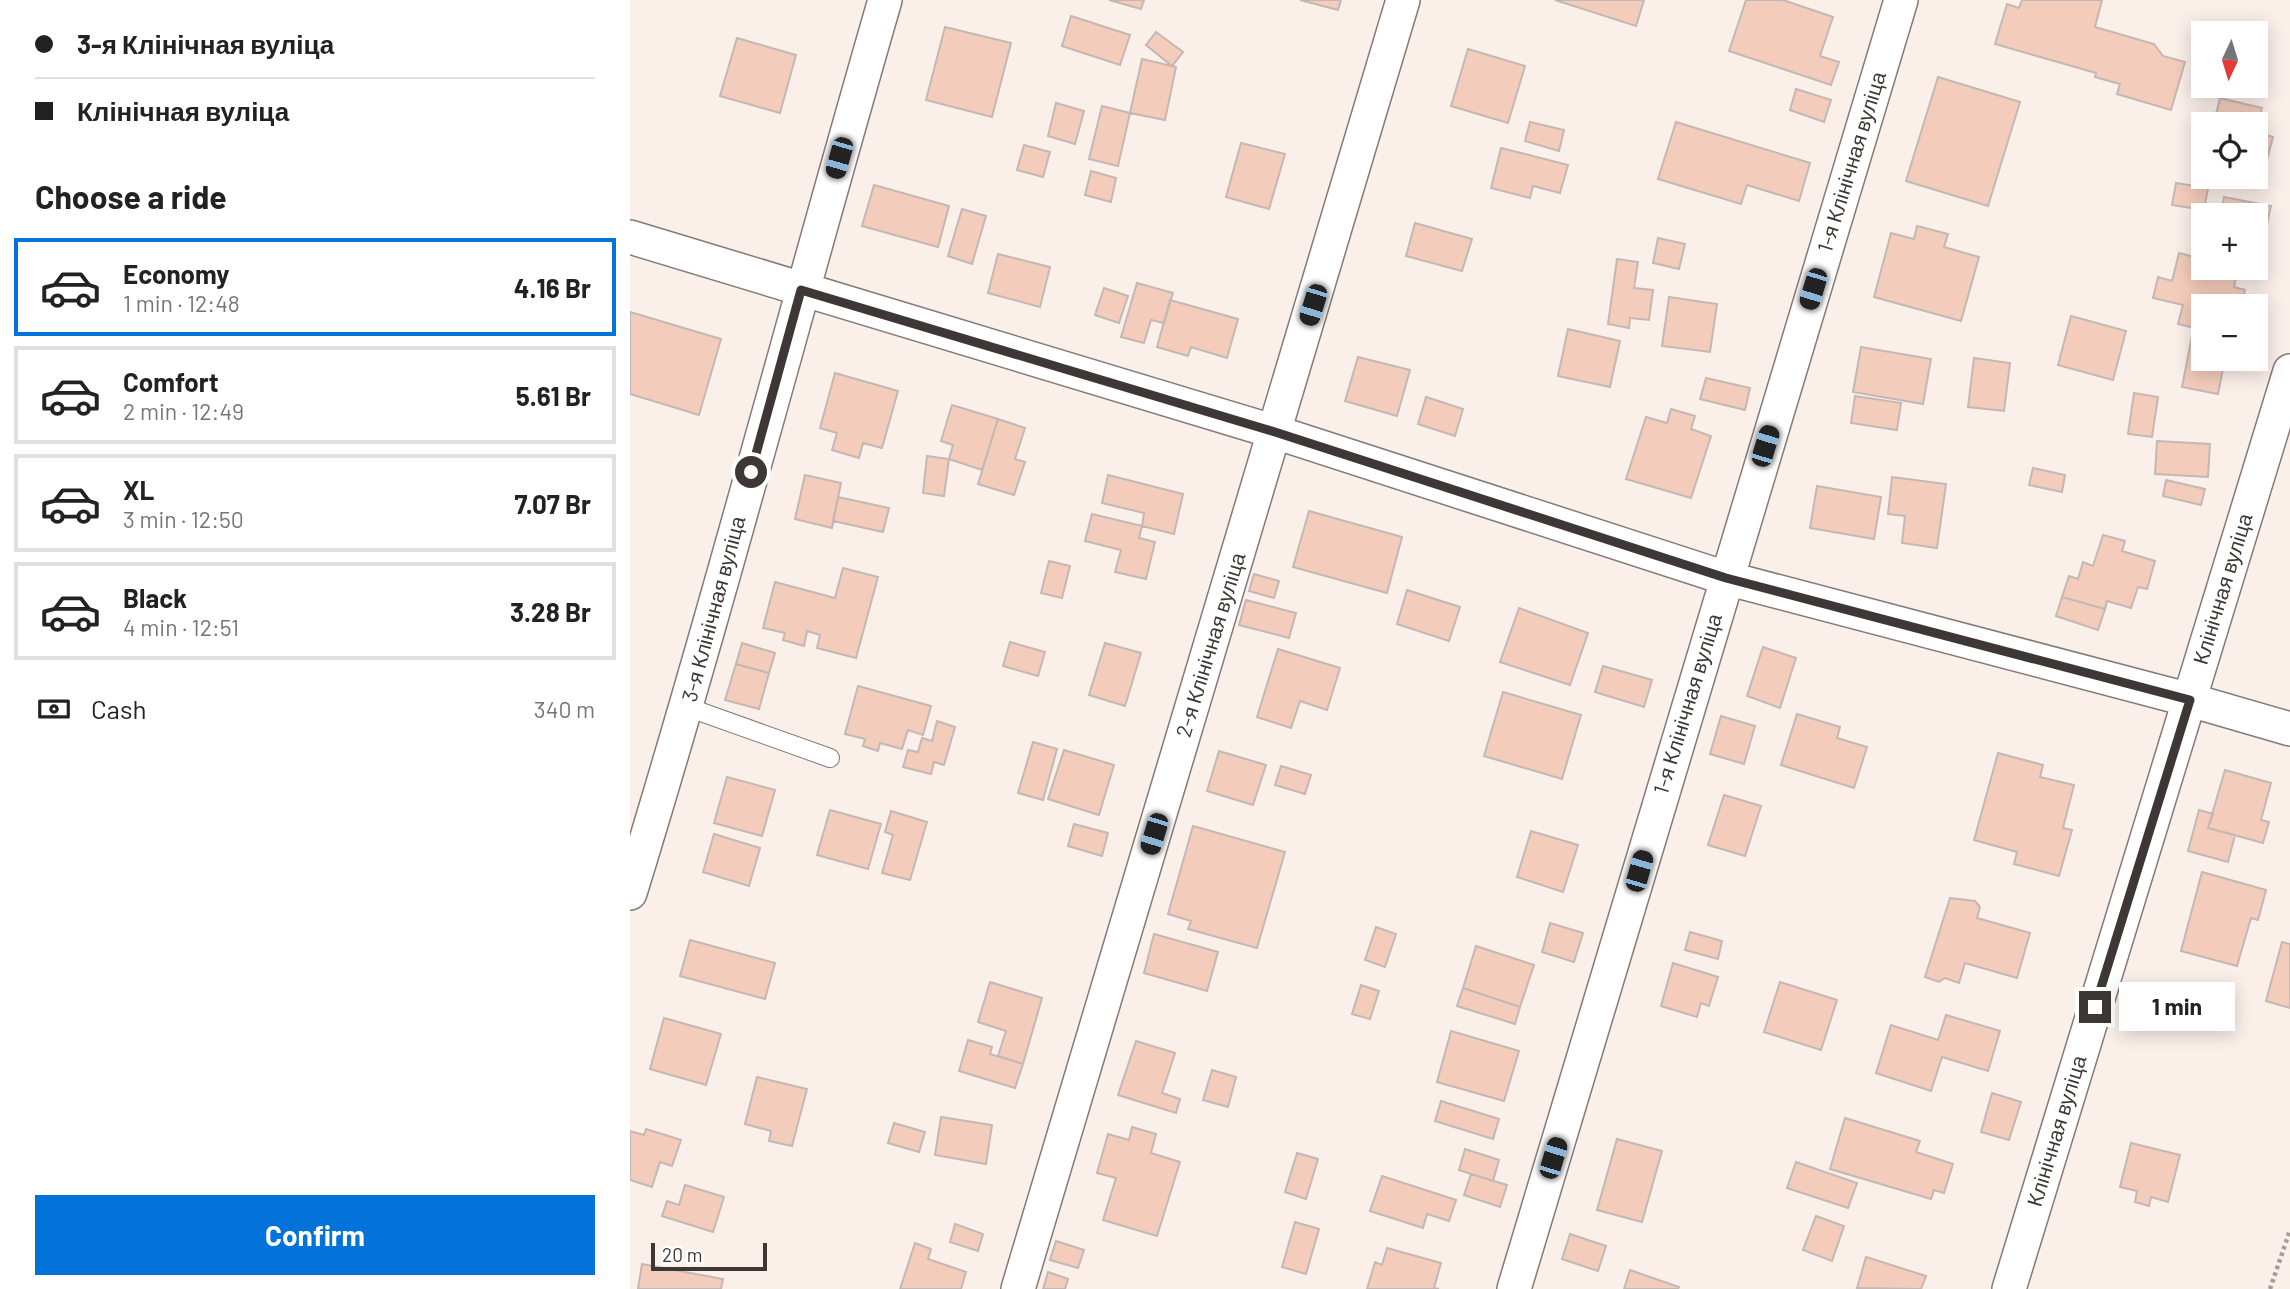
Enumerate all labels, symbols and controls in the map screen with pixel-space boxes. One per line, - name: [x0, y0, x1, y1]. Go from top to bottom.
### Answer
- north arrow: [2191, 21, 2268, 98]
- map controls: [2191, 21, 2268, 371]
- text: 3-я Клінічная вуліца: [77, 28, 334, 59]
- street label: 1-я Клінічная вуліца: [1811, 68, 1890, 255]
- text: Клінічная вуліца: [77, 95, 289, 126]
- button: locate: [2191, 112, 2268, 189]
- car: [824, 135, 855, 181]
- text: Choose a ride: [35, 177, 227, 215]
- button: +: [2191, 203, 2268, 280]
- icon: car: [39, 256, 102, 319]
- text: Economy: [123, 258, 229, 289]
- car: [1797, 266, 1830, 312]
- text: 4.16 Br: [514, 272, 591, 303]
- car: [1297, 282, 1330, 328]
- text: 1 min · 12:48: [123, 289, 240, 317]
- button: −: [2191, 294, 2268, 371]
- icon: car: [39, 364, 102, 427]
- text: Comfort: [123, 366, 219, 397]
- text: 5.61 Br: [516, 380, 591, 411]
- text: 2 min · 12:49: [123, 397, 244, 425]
- car: [1749, 423, 1782, 469]
- route start: [735, 456, 767, 488]
- icon: car: [39, 472, 102, 535]
- text: XL: [123, 474, 154, 505]
- text: 7.07 Br: [514, 488, 591, 519]
- text: 3 min · 12:50: [123, 505, 244, 533]
- street label: Клінічная вуліца: [2187, 510, 2256, 667]
- street label: 3-я Клінічная вуліца: [676, 513, 749, 704]
- street label: 2-я Клінічная вуліца: [1170, 549, 1250, 740]
- icon: car: [39, 580, 102, 643]
- text: Black: [123, 582, 187, 613]
- text: 3.28 Br: [510, 596, 591, 627]
- street label: 1-я Клінічная вуліца: [1647, 610, 1726, 797]
- text: 4 min · 12:51: [123, 613, 239, 641]
- icon: cash: [35, 690, 73, 728]
- text: Cash: [91, 693, 146, 724]
- text: 340 m: [534, 695, 595, 723]
- car: [1138, 811, 1171, 857]
- car: [1624, 848, 1655, 894]
- callout: 1 min: [2120, 982, 2235, 1032]
- route end: [2079, 991, 2111, 1023]
- text: 1 min: [2152, 992, 2202, 1020]
- street label: Клінічная вуліца: [2021, 1052, 2090, 1209]
- car: [1537, 1135, 1570, 1181]
- button: Confirm: [35, 1195, 595, 1275]
- scale bar: [651, 1240, 766, 1272]
- text: 20 m: [662, 1243, 702, 1266]

